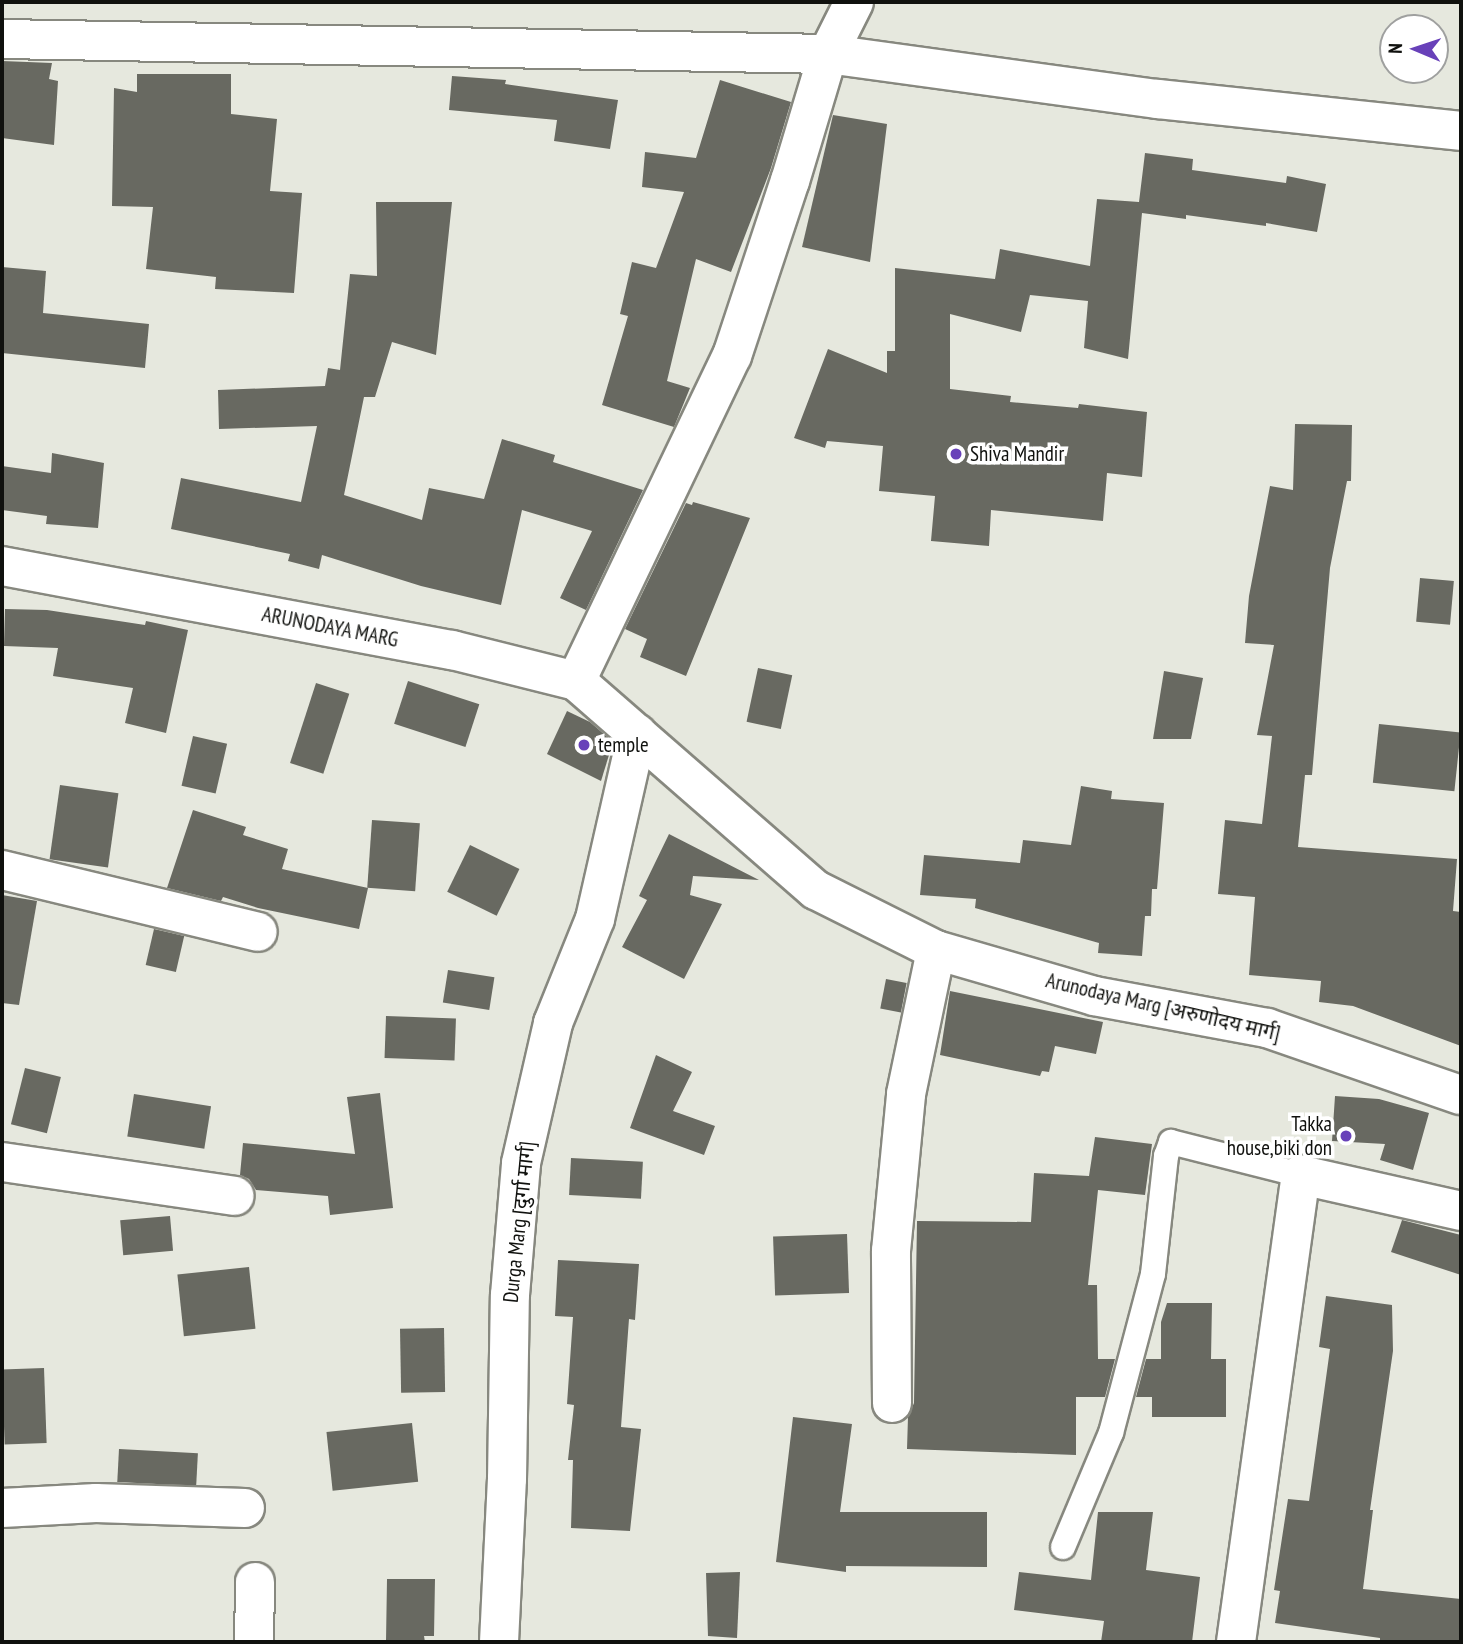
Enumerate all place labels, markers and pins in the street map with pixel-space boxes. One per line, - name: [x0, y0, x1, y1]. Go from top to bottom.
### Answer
- place label: Shiva Mandir: [970, 441, 1064, 467]
- marker: Shiva Mandir: [948, 446, 964, 462]
- place label: temple: [598, 732, 649, 758]
- marker: temple: [576, 737, 592, 753]
- place label: Takka house,biki don: [1227, 1111, 1332, 1161]
- marker: Takka house,biki don: [1338, 1128, 1354, 1144]

